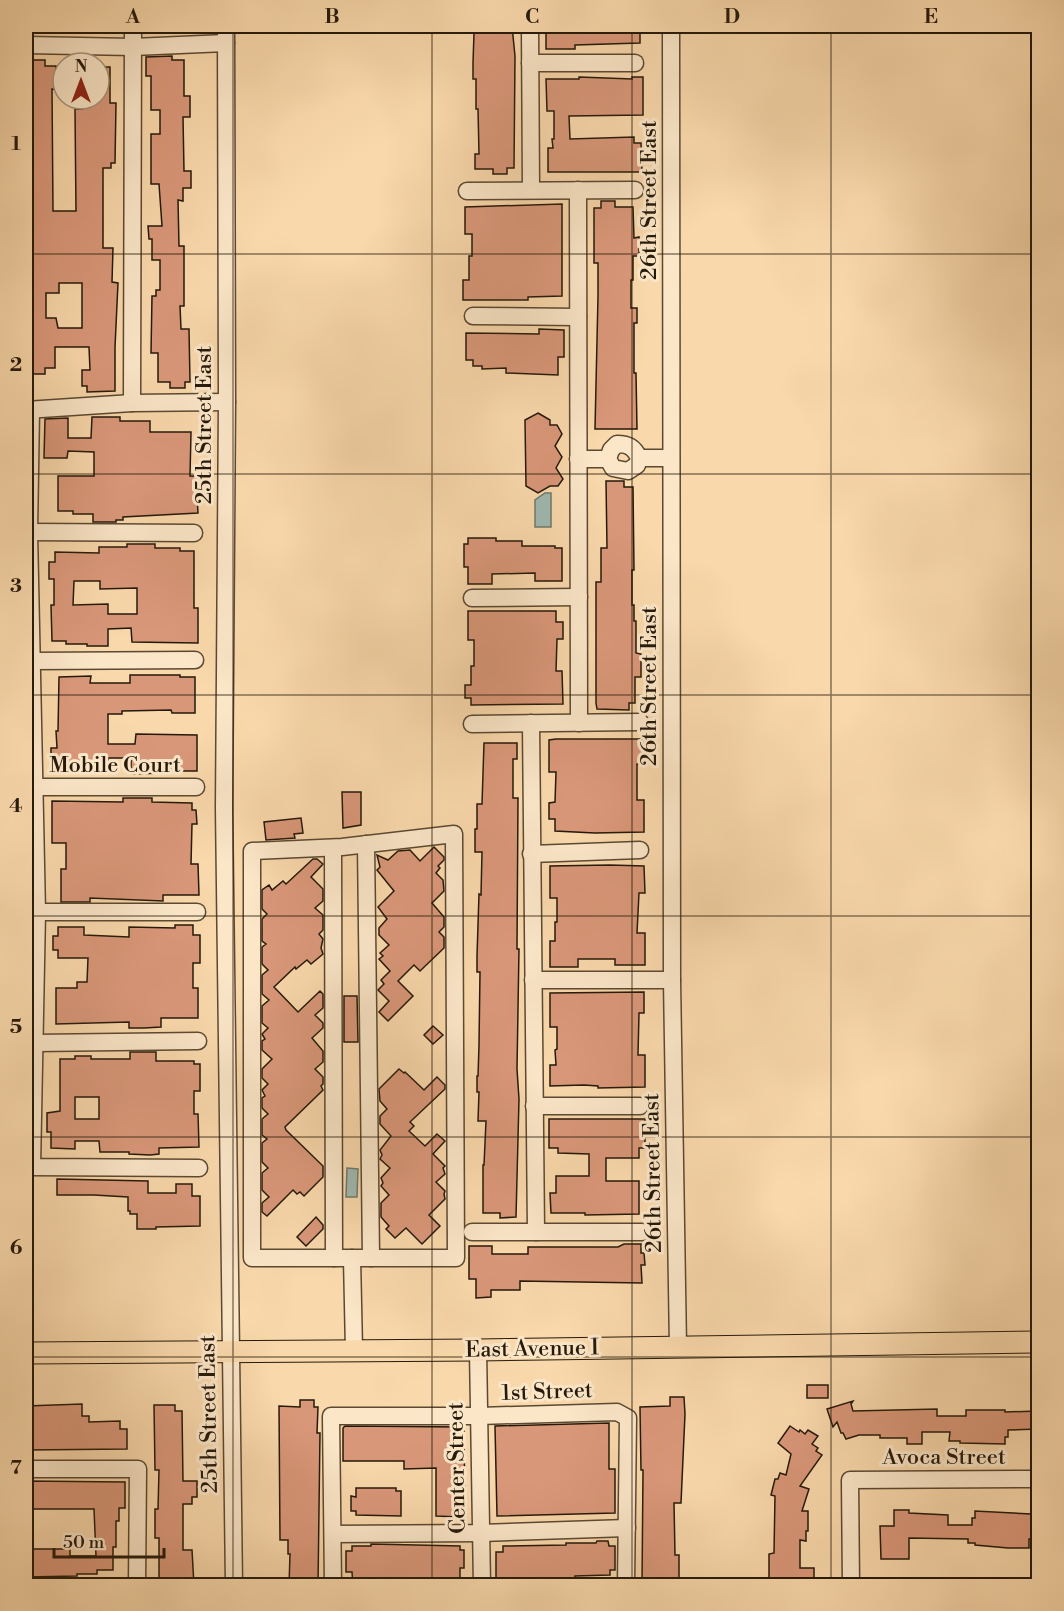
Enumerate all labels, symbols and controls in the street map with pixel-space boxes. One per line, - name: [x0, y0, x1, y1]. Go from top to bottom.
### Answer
- text: A: [125, 5, 141, 30]
- text: B: [324, 5, 340, 30]
- text: C: [525, 5, 539, 30]
- text: D: [724, 5, 740, 30]
- text: E: [924, 5, 938, 30]
- north arrow: [51, 51, 111, 111]
- text: N: [75, 57, 88, 77]
- street label: 26th Street East: [636, 120, 663, 280]
- text: 1: [11, 132, 21, 157]
- street label: 25th Street East: [191, 346, 218, 504]
- text: 2: [10, 353, 22, 378]
- text: 3: [10, 574, 22, 599]
- street label: 26th Street East: [636, 606, 663, 766]
- street label: Mobile Court: [49, 752, 181, 779]
- text: 4: [9, 794, 23, 819]
- text: 5: [10, 1015, 22, 1040]
- street label: 26th Street East: [638, 1093, 668, 1253]
- text: 6: [10, 1236, 23, 1261]
- street label: 25th Street East: [194, 1334, 224, 1494]
- street label: East Avenue I: [465, 1334, 600, 1364]
- street label: 1st Street: [501, 1377, 593, 1407]
- street label: Center Street: [442, 1402, 472, 1534]
- street label: Avoca Street: [881, 1444, 1006, 1471]
- text: 7: [10, 1456, 22, 1481]
- scale bar: [54, 1521, 164, 1559]
- text: 50 m: [63, 1531, 105, 1554]

